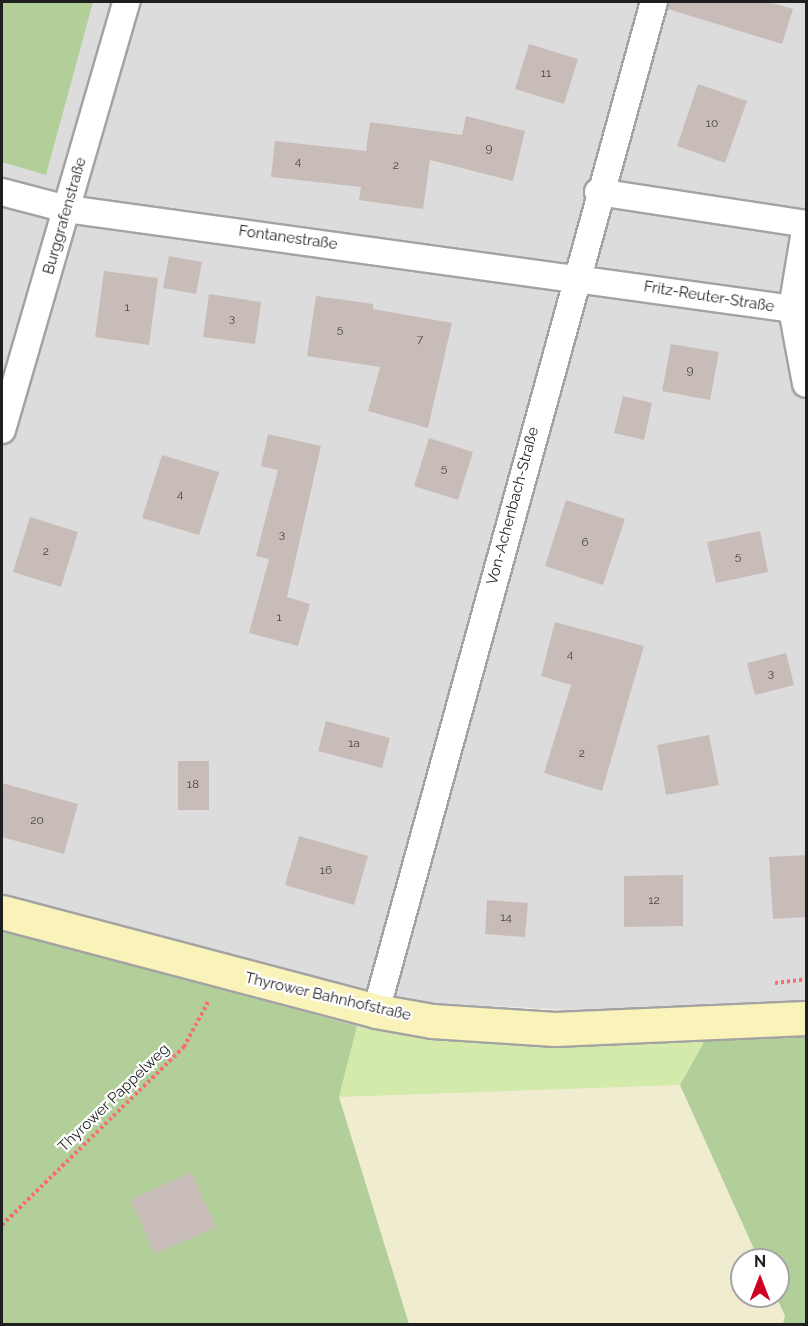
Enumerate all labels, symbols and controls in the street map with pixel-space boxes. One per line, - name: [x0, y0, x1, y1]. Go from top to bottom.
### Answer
- house number: 11: [541, 67, 551, 81]
- house number: 10: [706, 117, 718, 131]
- house number: 9: [485, 142, 493, 156]
- street label: Burggrafenstraße: [40, 155, 90, 277]
- house number: 4: [295, 155, 301, 169]
- house number: 2: [393, 159, 399, 173]
- street label: Fontanestraße: [238, 222, 338, 254]
- street label: Fritz-Reuter-Straße: [643, 278, 775, 316]
- house number: 1: [124, 301, 130, 315]
- house number: 3: [229, 312, 235, 326]
- house number: 5: [337, 323, 343, 337]
- house number: 7: [417, 333, 423, 347]
- house number: 9: [686, 364, 694, 378]
- street label: Von-Achenbach-Straße: [483, 425, 543, 587]
- house number: 5: [441, 462, 447, 476]
- house number: 4: [177, 488, 183, 502]
- house number: 3: [279, 528, 285, 542]
- house number: 6: [581, 536, 589, 550]
- house number: 2: [43, 545, 49, 559]
- house number: 5: [735, 550, 741, 564]
- house number: 1: [276, 611, 282, 625]
- house number: 4: [567, 648, 573, 662]
- house number: 3: [768, 667, 774, 681]
- house number: 1a: [348, 737, 360, 751]
- house number: 2: [579, 747, 585, 761]
- house number: 18: [187, 778, 199, 792]
- house number: 20: [30, 814, 44, 828]
- house number: 16: [320, 864, 332, 878]
- house number: 12: [648, 894, 660, 908]
- house number: 14: [500, 911, 512, 925]
- street label: Thyrower Bahnhofstraße: [243, 969, 413, 1025]
- street label: Thyrower Pappelweg: [55, 1040, 173, 1156]
- north arrow: [730, 1248, 790, 1308]
- text: N: [754, 1252, 766, 1271]

